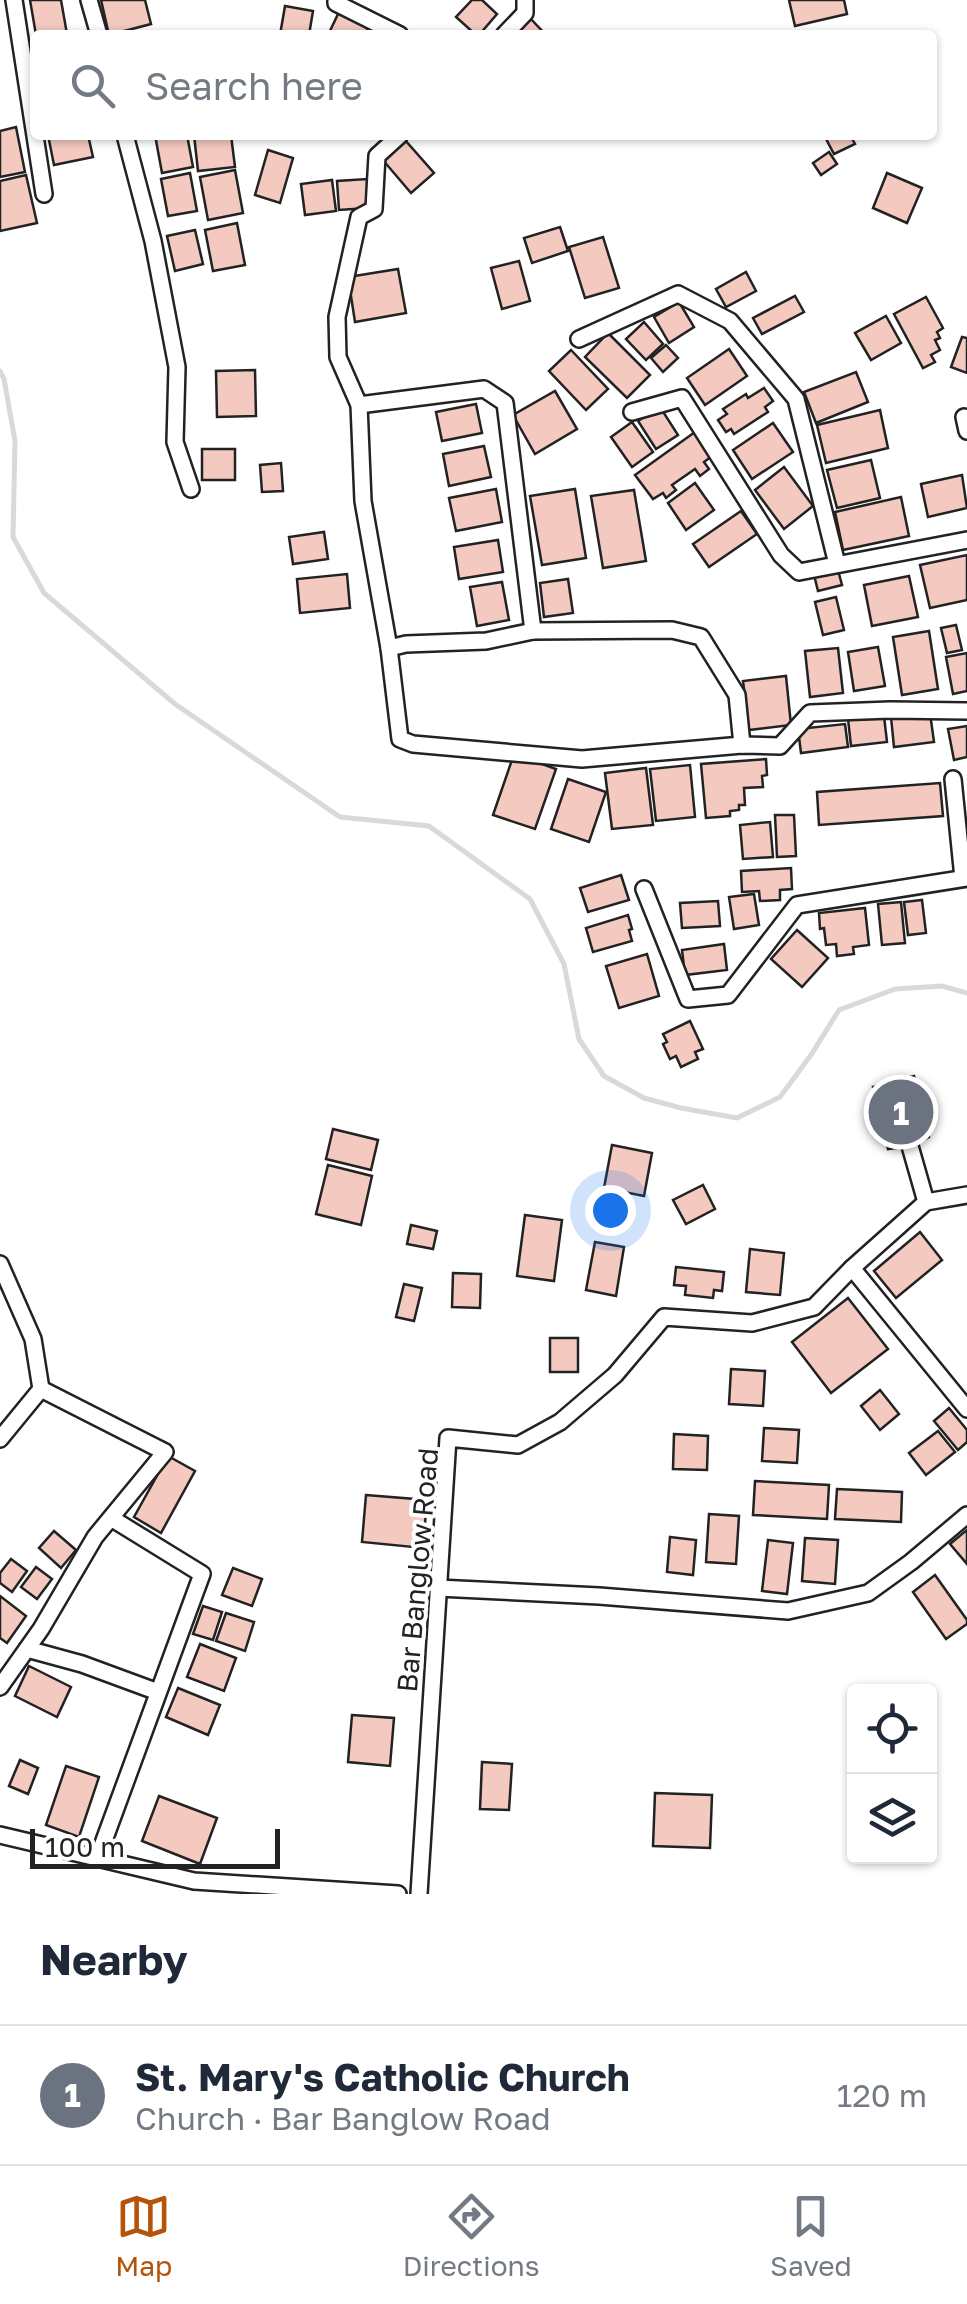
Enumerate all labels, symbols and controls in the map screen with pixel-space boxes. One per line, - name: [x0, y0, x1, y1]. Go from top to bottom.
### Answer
- search box: [30, 30, 937, 140]
- icon: search: [65, 58, 120, 113]
- text: Search here: [145, 63, 363, 108]
- pin: 1: [868, 1074, 934, 1150]
- your location: [585, 1185, 636, 1236]
- street label: Bar Banglow Road: [390, 1447, 444, 1693]
- map controls: [847, 1684, 937, 1864]
- button: locate: [847, 1684, 937, 1774]
- button: layers: [847, 1774, 937, 1864]
- scale bar: [30, 1824, 280, 1868]
- text: 100 m: [45, 1830, 125, 1863]
- text: Nearby: [40, 1934, 188, 1984]
- text: St. Mary's Catholic Church: [135, 2054, 630, 2099]
- text: 1: [64, 2076, 81, 2114]
- text: 120 m: [837, 2076, 927, 2114]
- text: Church · Bar Banglow Road: [135, 2099, 551, 2137]
- tab: Map: [115, 2189, 172, 2282]
- tab: Directions: [403, 2189, 540, 2282]
- tab: Saved: [770, 2189, 852, 2282]

